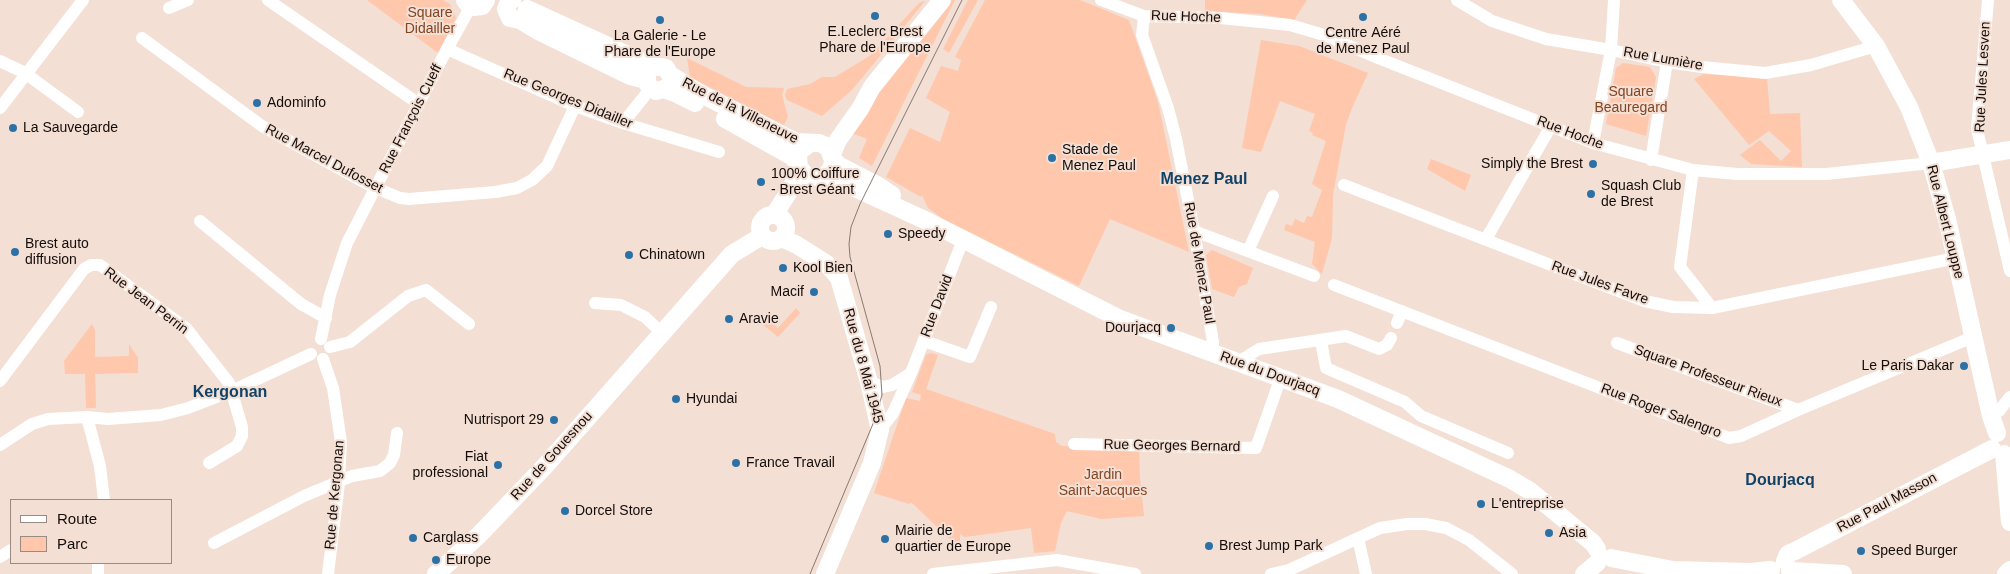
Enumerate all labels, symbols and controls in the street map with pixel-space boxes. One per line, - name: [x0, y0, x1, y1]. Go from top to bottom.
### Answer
- park label: Square Didailler: [405, 5, 455, 38]
- street label: Rue Hoche: [1151, 7, 1221, 27]
- marker: E.Leclerc Brest Phare de l'Europe: [869, 10, 881, 22]
- marker: Centre Aéré de Menez Paul: [1357, 11, 1369, 23]
- marker: La Galerie - Le Phare de l'Europe: [654, 14, 666, 26]
- street label: Rue Jules Lesven: [1972, 21, 1994, 133]
- place label: E.Leclerc Brest Phare de l'Europe: [819, 24, 931, 56]
- place label: Centre Aéré de Menez Paul: [1316, 25, 1410, 58]
- place label: La Galerie - Le Phare de l'Europe: [604, 28, 716, 60]
- street label: Rue Lumière: [1622, 44, 1704, 74]
- street label: Rue François Cueff: [376, 62, 446, 176]
- street label: Rue Georges Didailler: [501, 65, 635, 133]
- street label: Rue de la Villeneuve: [679, 74, 801, 148]
- park label: Square Beauregard: [1594, 84, 1668, 116]
- place label: Adominfo: [267, 95, 326, 111]
- marker: Adominfo: [251, 97, 263, 109]
- street label: Rue Hoche: [1534, 113, 1606, 153]
- place label: La Sauvegarde: [23, 120, 118, 136]
- street label: Rue Marcel Dufosset: [262, 121, 386, 197]
- marker: La Sauvegarde: [7, 122, 19, 134]
- place label: Stade de Menez Paul: [1062, 142, 1136, 174]
- marker: Stade de Menez Paul: [1046, 152, 1058, 164]
- place label: Simply the Brest: [1481, 156, 1583, 172]
- marker: Simply the Brest: [1587, 158, 1599, 170]
- street label: Rue Albert Louppe: [1923, 163, 1967, 281]
- place label: 100% Coiffure - Brest Géant: [771, 166, 859, 198]
- district label: Menez Paul: [1160, 170, 1248, 190]
- marker: 100% Coiffure - Brest Géant: [755, 176, 767, 188]
- place label: Squash Club de Brest: [1601, 178, 1681, 210]
- marker: Squash Club de Brest: [1585, 188, 1597, 200]
- street label: Rue de Menez Paul: [1180, 201, 1218, 325]
- place label: Speedy: [898, 226, 945, 242]
- marker: Speedy: [882, 228, 894, 240]
- place label: Brest auto diffusion: [25, 236, 89, 268]
- marker: Brest auto diffusion: [9, 246, 21, 258]
- place label: Chinatown: [639, 247, 705, 263]
- marker: Chinatown: [623, 249, 635, 261]
- street label: Rue Jules Favre: [1549, 258, 1651, 308]
- place label: Kool Bien: [793, 260, 853, 276]
- marker: Kool Bien: [777, 262, 789, 274]
- street label: Rue Jean Perrin: [101, 264, 191, 338]
- street label: Rue David: [917, 272, 957, 340]
- place label: Macif: [771, 284, 804, 300]
- marker: Macif: [808, 286, 820, 298]
- street label: Rue du 8 Mai 1945: [840, 307, 886, 425]
- place label: Aravie: [739, 311, 779, 327]
- marker: Aravie: [723, 313, 735, 325]
- place label: Dourjacq: [1105, 320, 1161, 336]
- marker: Dourjacq: [1165, 322, 1177, 334]
- street label: Square Professeur Rieux: [1632, 341, 1784, 411]
- street label: Rue du Dourjacq: [1218, 348, 1322, 400]
- place label: Le Paris Dakar: [1861, 358, 1954, 374]
- marker: Le Paris Dakar: [1958, 360, 1970, 372]
- street label: Rue Roger Salengro: [1598, 380, 1724, 442]
- district label: Kergonan: [193, 383, 267, 403]
- place label: Hyundai: [686, 391, 737, 407]
- marker: Hyundai: [670, 393, 682, 405]
- street label: Rue de Gouesnou: [508, 408, 596, 504]
- place label: Nutrisport 29: [464, 412, 544, 428]
- marker: Nutrisport 29: [548, 414, 560, 426]
- street label: Rue Georges Bernard: [1103, 436, 1241, 456]
- street label: Rue de Kergonan: [322, 440, 348, 550]
- place label: Fiat professional: [413, 449, 488, 482]
- place label: France Travail: [746, 455, 835, 471]
- marker: France Travail: [730, 457, 742, 469]
- marker: Fiat professional: [492, 459, 504, 471]
- park label: Jardin Saint-Jacques: [1059, 467, 1147, 500]
- street label: Rue Paul Masson: [1834, 470, 1940, 536]
- district label: Dourjacq: [1745, 471, 1815, 491]
- place label: L'entreprise: [1491, 496, 1564, 512]
- marker: L'entreprise: [1475, 498, 1487, 510]
- legend: [10, 499, 172, 564]
- place label: Dorcel Store: [575, 503, 653, 519]
- marker: Dorcel Store: [559, 505, 571, 517]
- text: Route: [57, 510, 97, 527]
- place label: Mairie de quartier de Europe: [895, 523, 1011, 556]
- place label: Asia: [1559, 525, 1586, 541]
- marker: Asia: [1543, 527, 1555, 539]
- place label: Carglass: [423, 530, 478, 546]
- marker: Carglass: [407, 532, 419, 544]
- marker: Mairie de quartier de Europe: [879, 533, 891, 545]
- text: Parc: [57, 535, 88, 552]
- place label: Brest Jump Park: [1219, 538, 1322, 554]
- marker: Brest Jump Park: [1203, 540, 1215, 552]
- place label: Speed Burger: [1871, 543, 1957, 559]
- marker: Speed Burger: [1855, 545, 1867, 557]
- place label: Europe: [446, 552, 491, 568]
- marker: Europe: [430, 554, 442, 566]

